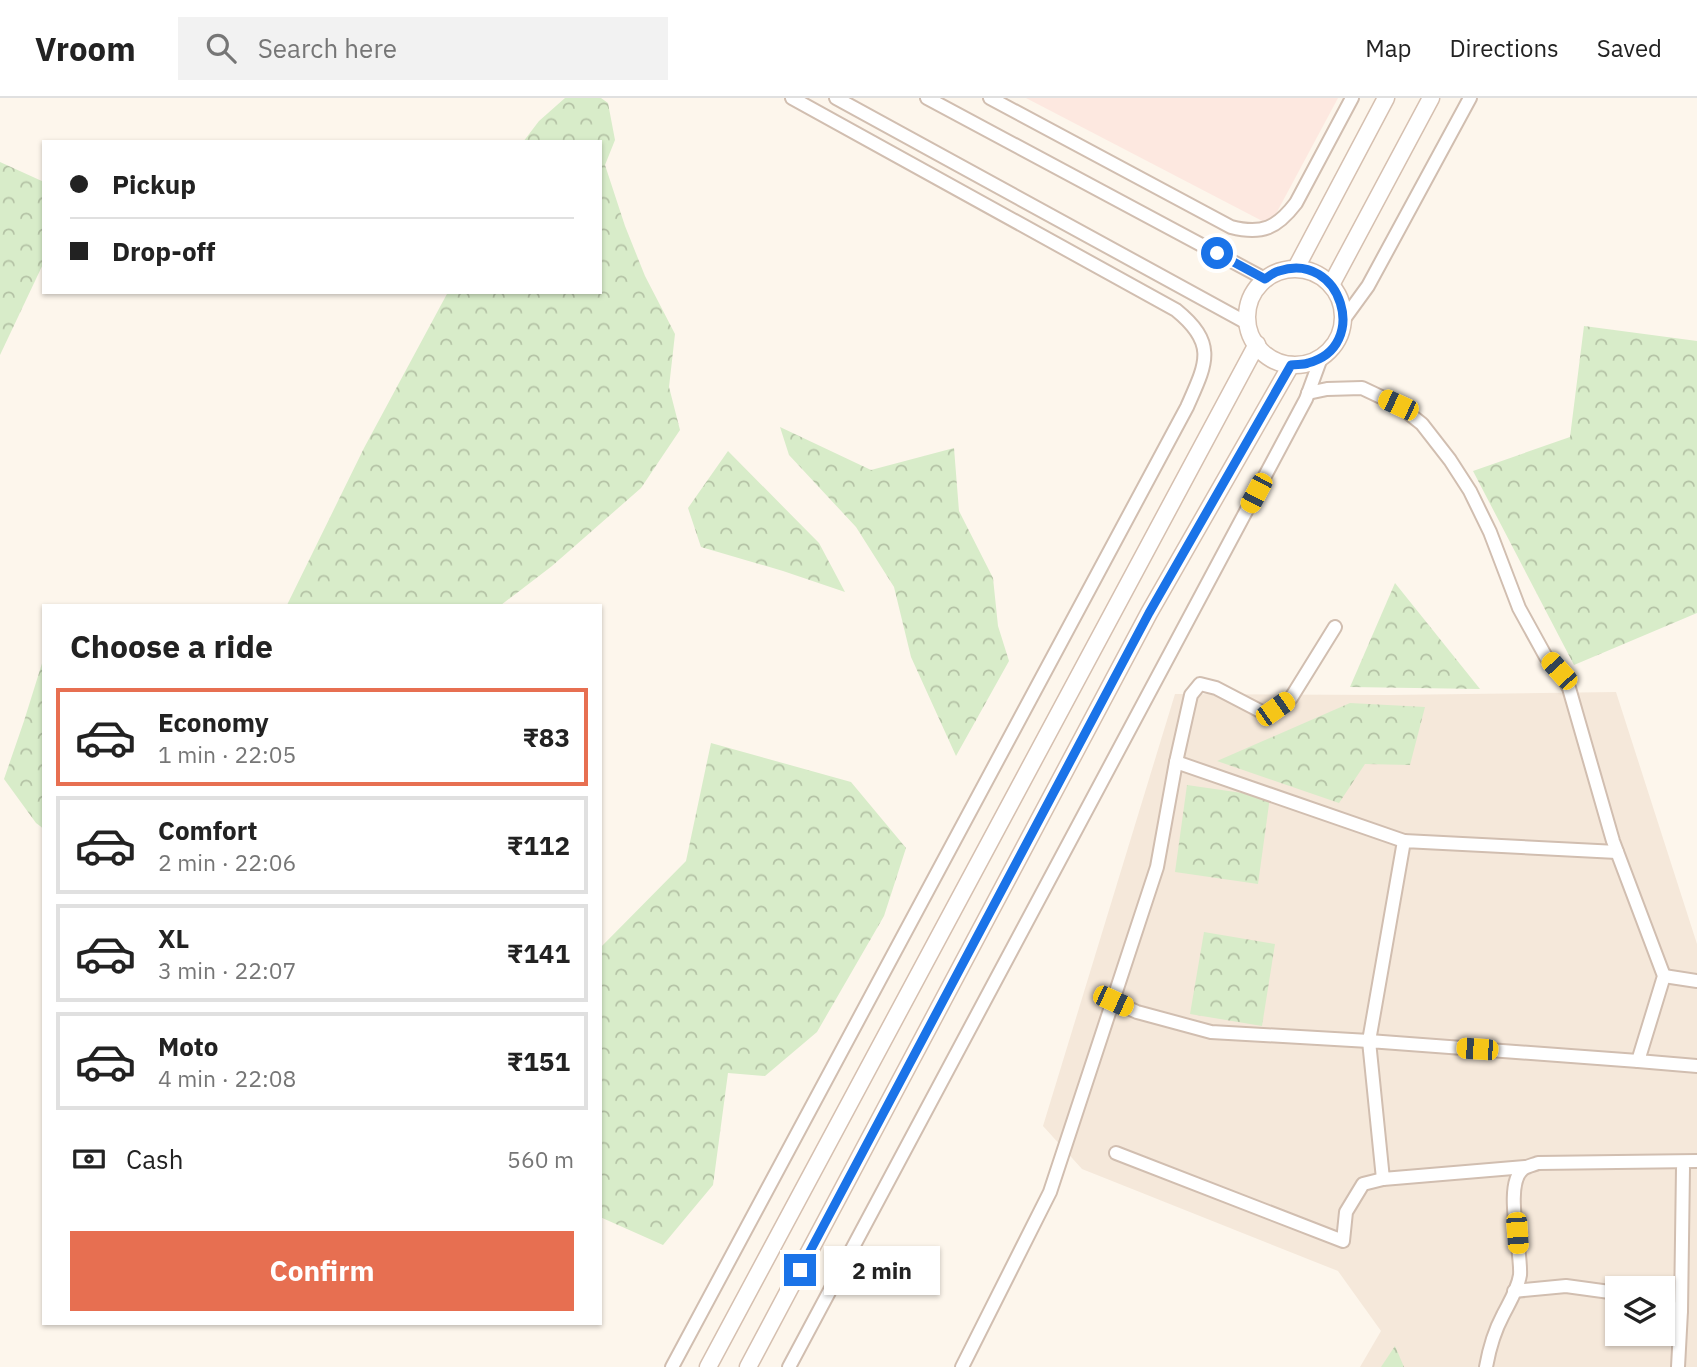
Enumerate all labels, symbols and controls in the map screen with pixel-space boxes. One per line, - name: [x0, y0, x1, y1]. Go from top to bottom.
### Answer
- search box: [178, 17, 668, 80]
- text: Vroom: [35, 27, 136, 70]
- icon: search: [202, 29, 240, 67]
- text: Search here: [258, 31, 397, 65]
- text: Map: [1365, 32, 1411, 64]
- text: Directions: [1449, 32, 1559, 64]
- text: Saved: [1597, 32, 1662, 64]
- text: Pickup: [112, 167, 196, 201]
- text: Drop-off: [112, 234, 215, 268]
- route start: [1201, 237, 1233, 269]
- car: [1375, 387, 1422, 423]
- car: [1237, 470, 1276, 516]
- text: Choose a ride: [70, 625, 273, 667]
- car: [1538, 648, 1581, 694]
- car: [1252, 688, 1299, 730]
- text: Economy: [158, 705, 269, 739]
- icon: car: [74, 706, 137, 769]
- text: ₹83: [522, 720, 570, 754]
- text: 1 min · 22:05: [158, 739, 296, 769]
- text: Comfort: [158, 813, 257, 847]
- icon: car: [74, 814, 137, 877]
- text: ₹112: [507, 828, 570, 862]
- text: 2 min · 22:06: [158, 847, 296, 877]
- text: XL: [158, 921, 189, 955]
- icon: car: [74, 922, 137, 985]
- text: ₹141: [507, 936, 570, 970]
- text: 3 min · 22:07: [158, 955, 296, 985]
- car: [1090, 983, 1137, 1019]
- text: Moto: [158, 1029, 218, 1063]
- icon: car: [74, 1030, 137, 1093]
- car: [1456, 1037, 1499, 1061]
- text: ₹151: [507, 1044, 570, 1078]
- text: 4 min · 22:08: [158, 1063, 296, 1093]
- icon: cash: [70, 1140, 108, 1178]
- text: Cash: [126, 1142, 183, 1176]
- text: 560 m: [507, 1144, 574, 1174]
- car: [1506, 1211, 1529, 1255]
- button: Confirm: [70, 1231, 574, 1311]
- callout: 2 min: [824, 1246, 940, 1294]
- route end: [784, 1254, 816, 1286]
- text: 2 min: [852, 1255, 912, 1285]
- map controls: [1605, 1276, 1675, 1346]
- button: layers: [1605, 1276, 1675, 1346]

